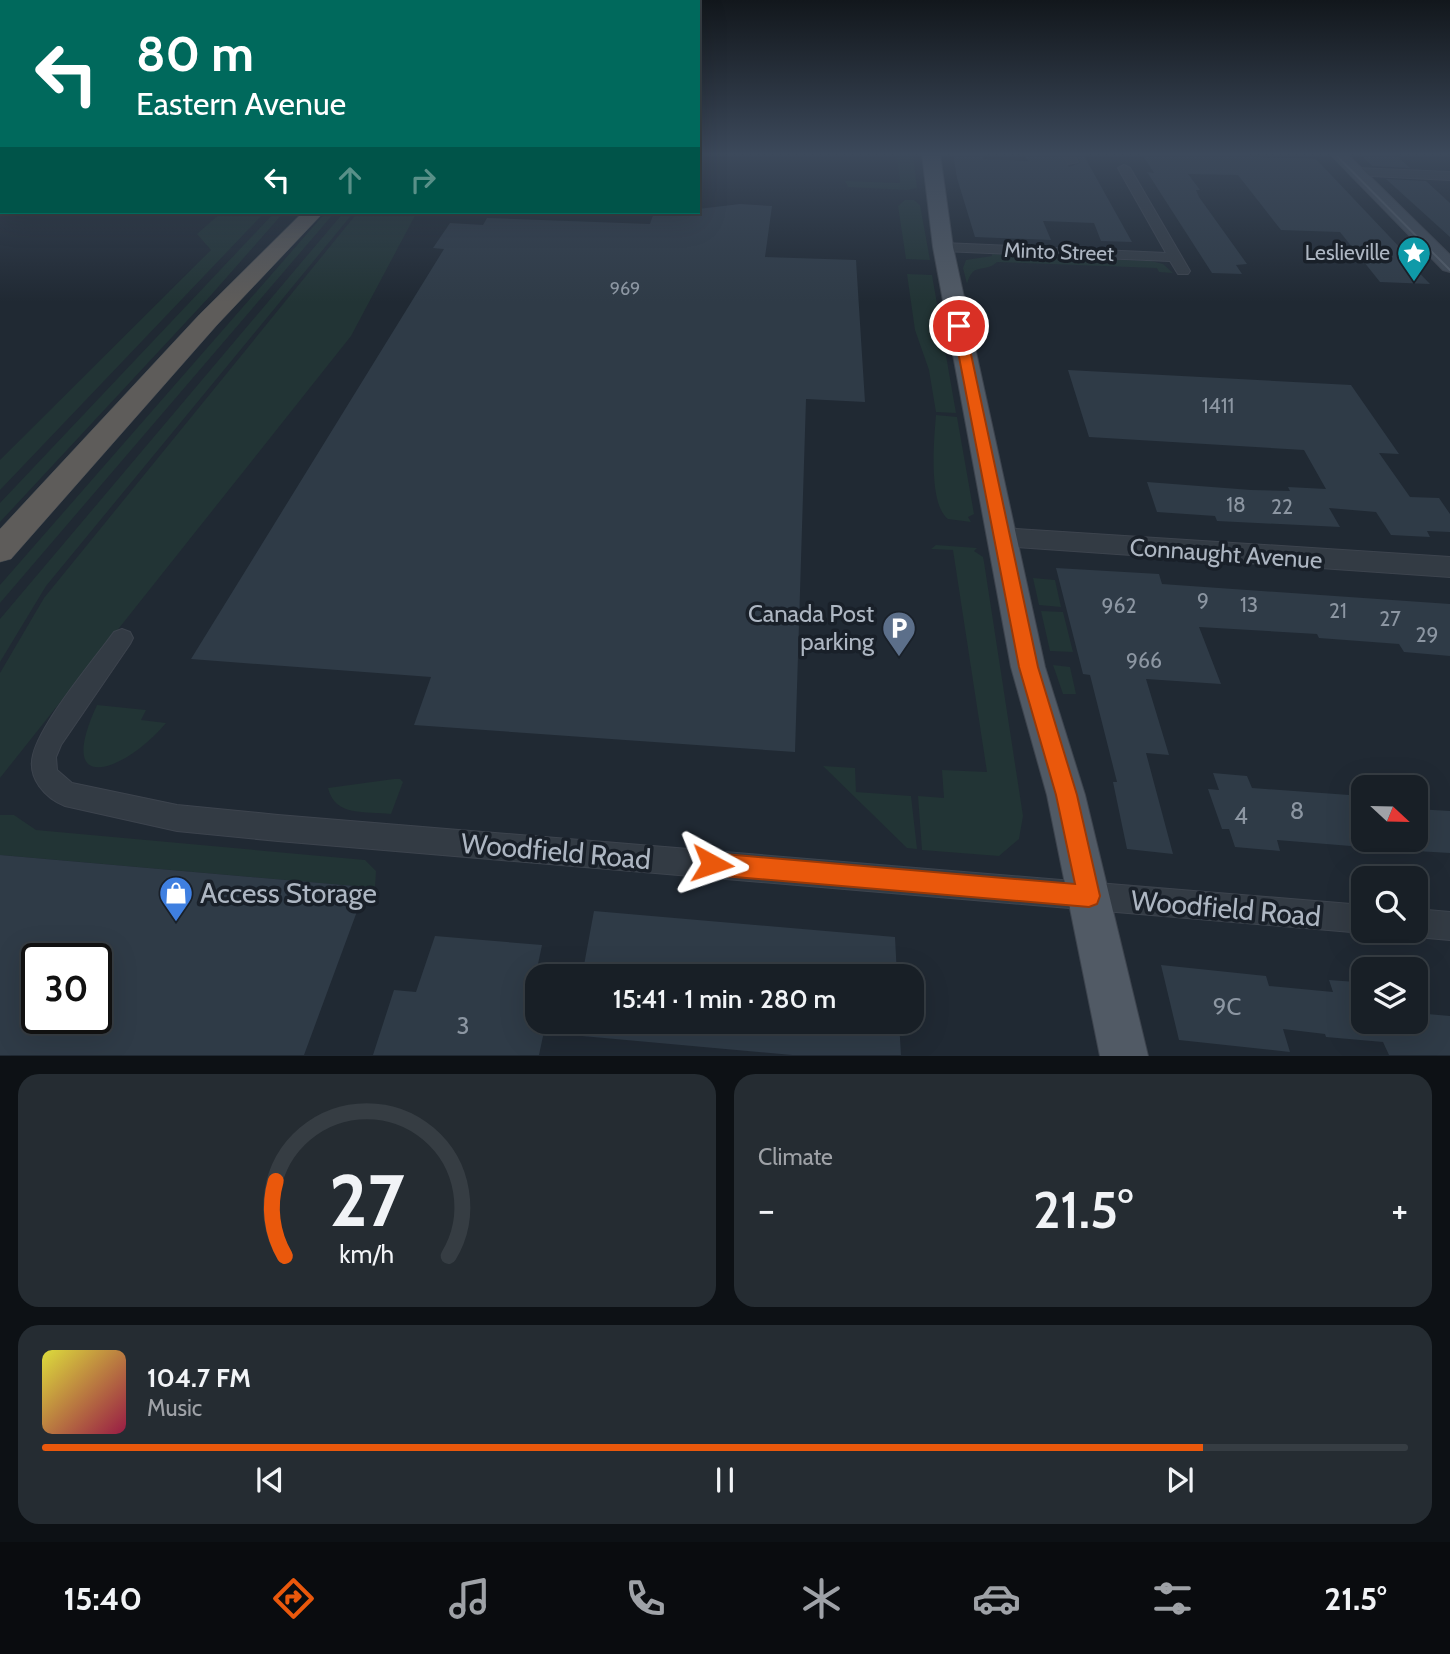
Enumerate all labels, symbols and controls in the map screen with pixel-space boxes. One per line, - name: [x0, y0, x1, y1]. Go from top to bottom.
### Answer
- text: 80 m: [136, 24, 254, 83]
- icon: left: [21, 28, 112, 119]
- text: Eastern Avenue: [136, 84, 346, 123]
- icon: left: [258, 161, 296, 199]
- icon: ahead: [331, 161, 369, 199]
- icon: right: [404, 161, 442, 199]
- place icon: Leslieville: [1395, 234, 1433, 283]
- street label: Minto Street: [1004, 237, 1114, 266]
- place label: Leslieville: [1305, 240, 1390, 265]
- house number: 969: [610, 278, 640, 300]
- pin: [929, 296, 989, 356]
- icon: arrive: [940, 307, 978, 345]
- house number: 1411: [1202, 393, 1234, 418]
- house number: 18: [1226, 492, 1246, 517]
- house number: 22: [1271, 494, 1293, 519]
- street label: Connaught Avenue: [1129, 532, 1323, 575]
- house number: 9: [1197, 588, 1209, 613]
- house number: 13: [1240, 592, 1258, 617]
- house number: 962: [1102, 593, 1136, 618]
- house number: 21: [1329, 598, 1347, 623]
- place label: Canada Post parking: [748, 599, 875, 656]
- house number: 27: [1379, 606, 1401, 631]
- parking icon: Canada Post parking: [880, 609, 918, 658]
- house number: 29: [1416, 622, 1438, 647]
- house number: 966: [1126, 648, 1162, 673]
- north arrow: [1351, 775, 1428, 852]
- map controls: [1351, 775, 1428, 1034]
- house number: 8: [1290, 796, 1304, 825]
- house number: 4: [1234, 801, 1248, 830]
- street label: Woodfield Road: [460, 826, 652, 876]
- position arrow: [675, 827, 749, 901]
- button: search: [1351, 866, 1428, 943]
- shop icon: Access Storage: [157, 874, 195, 923]
- place label: Access Storage: [200, 876, 377, 910]
- street label: Woodfield Road: [1130, 883, 1322, 933]
- speed limit sign: 30: [21, 943, 112, 1034]
- button: layers: [1351, 957, 1428, 1034]
- text: 15:41 · 1 min · 280 m: [613, 983, 836, 1015]
- house number: 9C: [1213, 992, 1241, 1021]
- house number: 3: [457, 1011, 469, 1040]
- text: Climate: [758, 1143, 833, 1171]
- text: 27: [329, 1157, 405, 1245]
- text: 21.5°: [1033, 1178, 1133, 1241]
- text: −: [758, 1186, 775, 1233]
- text: +: [1391, 1186, 1408, 1233]
- text: km/h: [340, 1239, 394, 1269]
- text: 104.7 FM: [147, 1362, 251, 1394]
- text: Music: [147, 1394, 202, 1422]
- icon: previous: [251, 1461, 289, 1499]
- icon: pause: [706, 1461, 744, 1499]
- icon: next: [1161, 1461, 1199, 1499]
- icon: directions: [269, 1574, 318, 1623]
- icon: music: [445, 1574, 494, 1623]
- icon: phone: [621, 1574, 670, 1623]
- icon: climate: [797, 1574, 846, 1623]
- icon: car: [972, 1574, 1021, 1623]
- icon: filters: [1148, 1574, 1197, 1623]
- text: 15:40: [63, 1579, 142, 1618]
- text: 21.5°: [1324, 1579, 1387, 1618]

